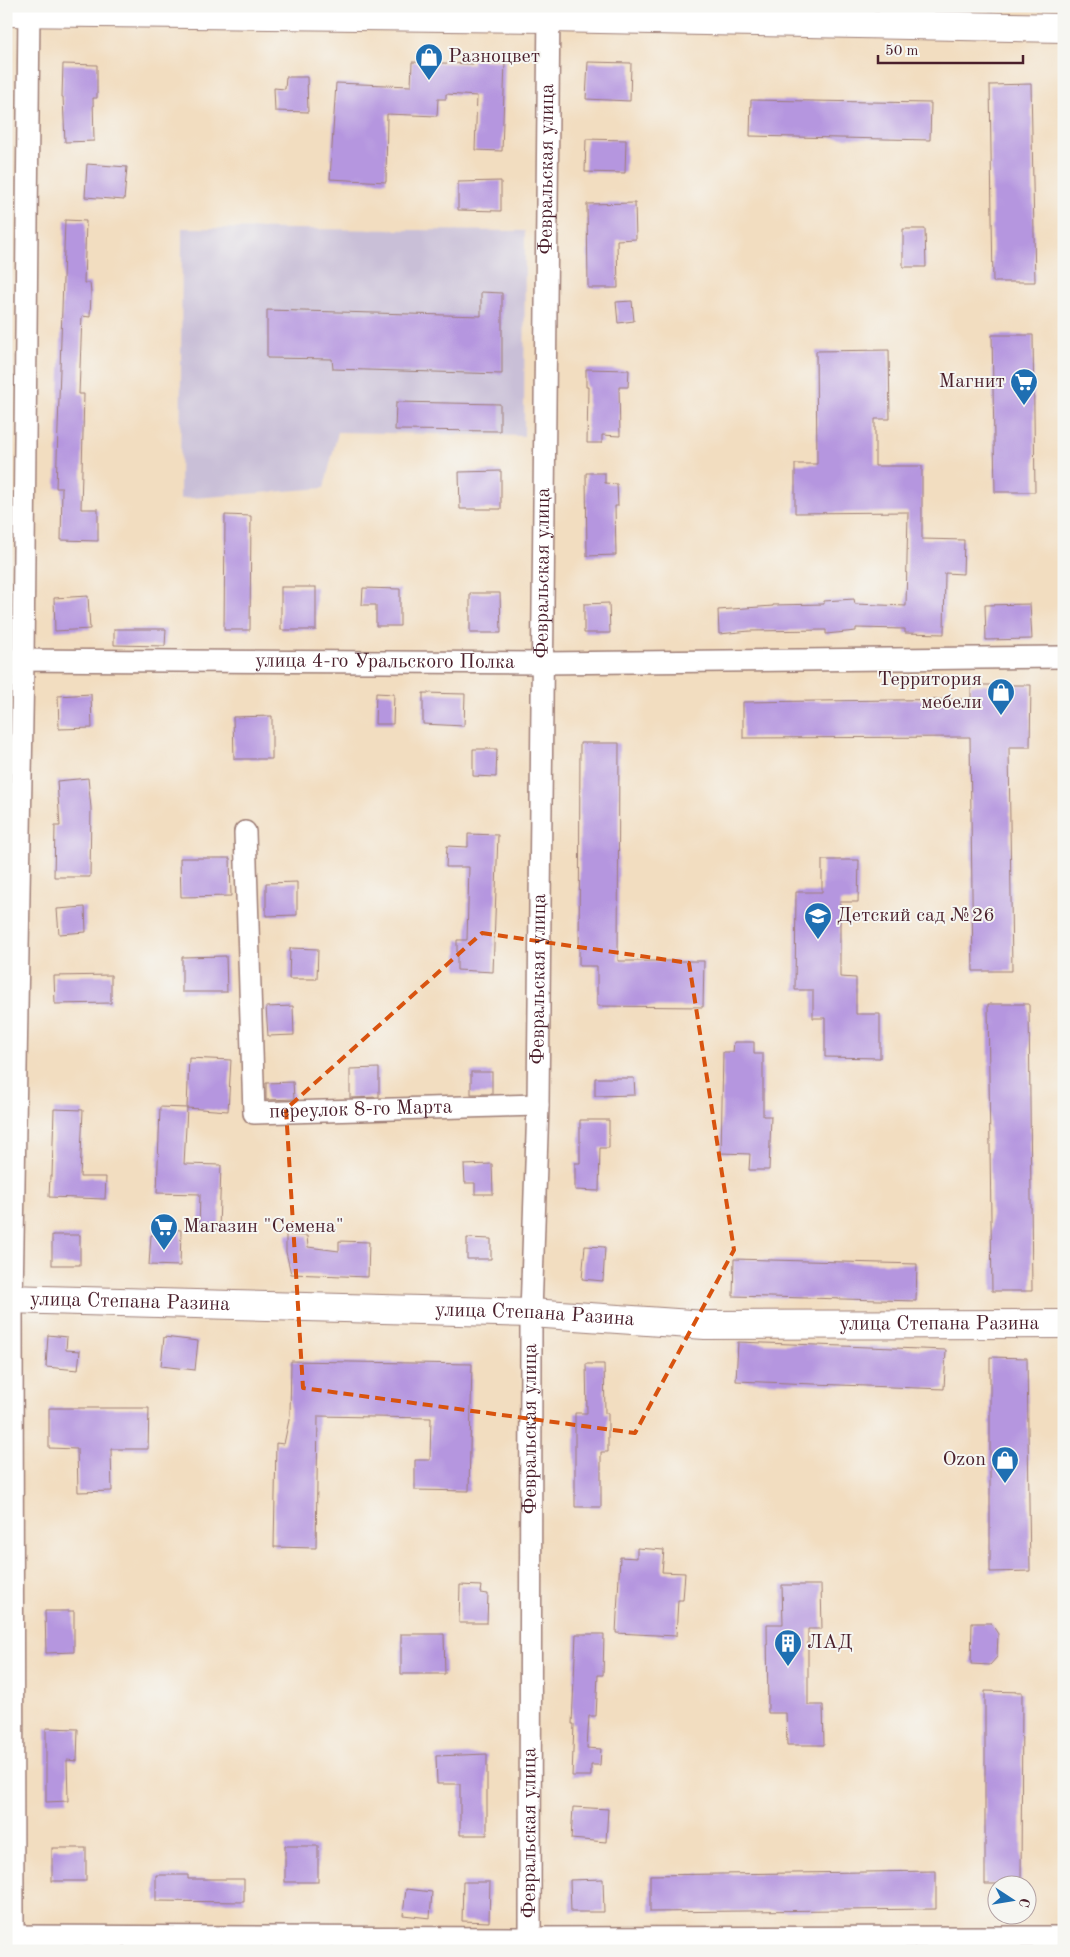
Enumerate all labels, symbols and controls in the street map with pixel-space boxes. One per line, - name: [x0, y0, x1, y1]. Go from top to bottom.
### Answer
- scale bar: [878, 32, 1022, 64]
- shop icon: Разноцвет: [414, 42, 444, 81]
- text: 50 m: [885, 44, 919, 59]
- place label: Разноцвет: [448, 47, 540, 67]
- street label: Февральская улица: [537, 83, 558, 255]
- supermarket icon: Магнит: [1009, 367, 1039, 406]
- place label: Магнит: [938, 372, 1005, 392]
- street label: Февральская улица: [532, 487, 554, 659]
- street label: улица 4-го Уральского Полка: [255, 651, 515, 673]
- place label: Территория мебели: [878, 670, 982, 713]
- shop icon: Территория мебели: [986, 677, 1016, 716]
- street label: Февральская улица: [528, 893, 550, 1065]
- school or university icon: Детский сад №26: [803, 901, 833, 940]
- place label: Детский сад №26: [837, 906, 995, 926]
- street label: переулок 8-го Марта: [269, 1097, 453, 1123]
- supermarket icon: Магазин "Семена": [149, 1212, 179, 1251]
- place label: Магазин "Семена": [183, 1217, 344, 1237]
- street label: улица Степана Разина: [30, 1290, 230, 1315]
- street label: улица Степана Разина: [435, 1300, 635, 1330]
- street label: улица Степана Разина: [839, 1314, 1040, 1335]
- street label: Февральская улица: [521, 1343, 541, 1515]
- shop icon: Ozon: [990, 1445, 1020, 1484]
- place label: Ozon: [942, 1450, 986, 1470]
- building icon: ЛАД: [773, 1628, 803, 1667]
- place label: ЛАД: [807, 1633, 853, 1653]
- street label: Февральская улица: [520, 1747, 540, 1919]
- north arrow: [988, 1874, 1038, 1924]
- text: С: [1016, 1897, 1032, 1908]

